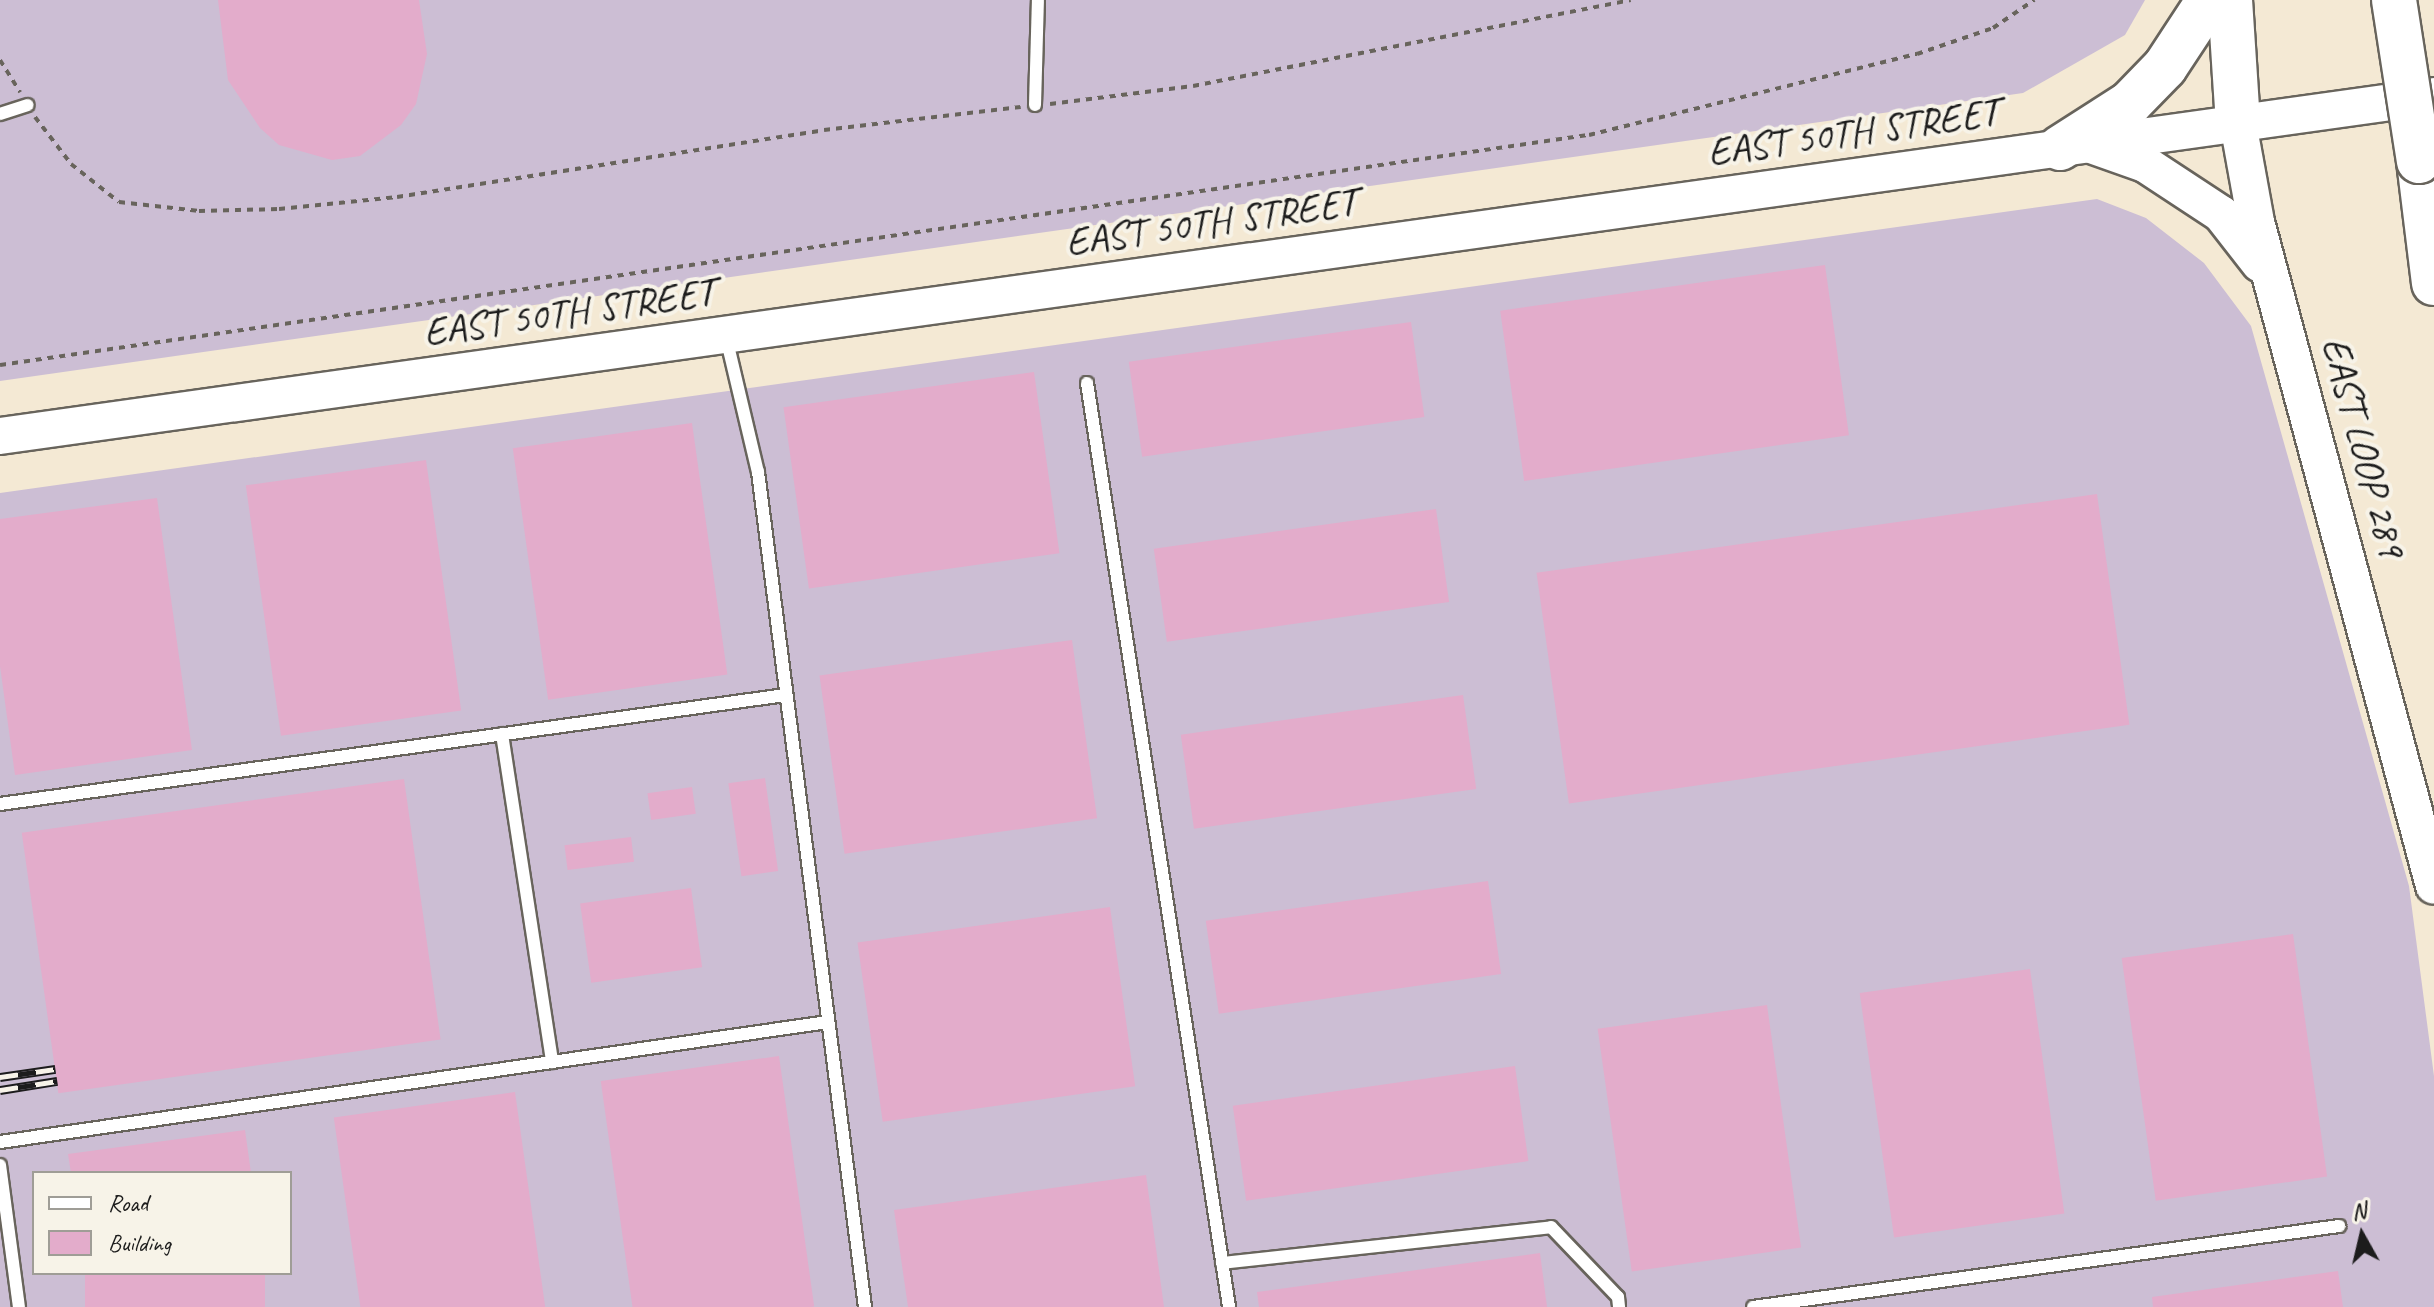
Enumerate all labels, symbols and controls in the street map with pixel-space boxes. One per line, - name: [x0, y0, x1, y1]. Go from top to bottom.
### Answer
- street label: EAST 50TH STREET: [1705, 88, 2001, 176]
- street label: EAST 50TH STREET: [1063, 178, 1359, 266]
- street label: EAST 50TH STREET: [421, 268, 717, 356]
- street label: EAST LOOP 289: [2311, 331, 2417, 563]
- legend: [32, 1171, 292, 1275]
- text: Road: [108, 1188, 148, 1218]
- north arrow: [2322, 1195, 2402, 1275]
- text: N: [2350, 1196, 2367, 1226]
- text: Building: [108, 1228, 171, 1258]

